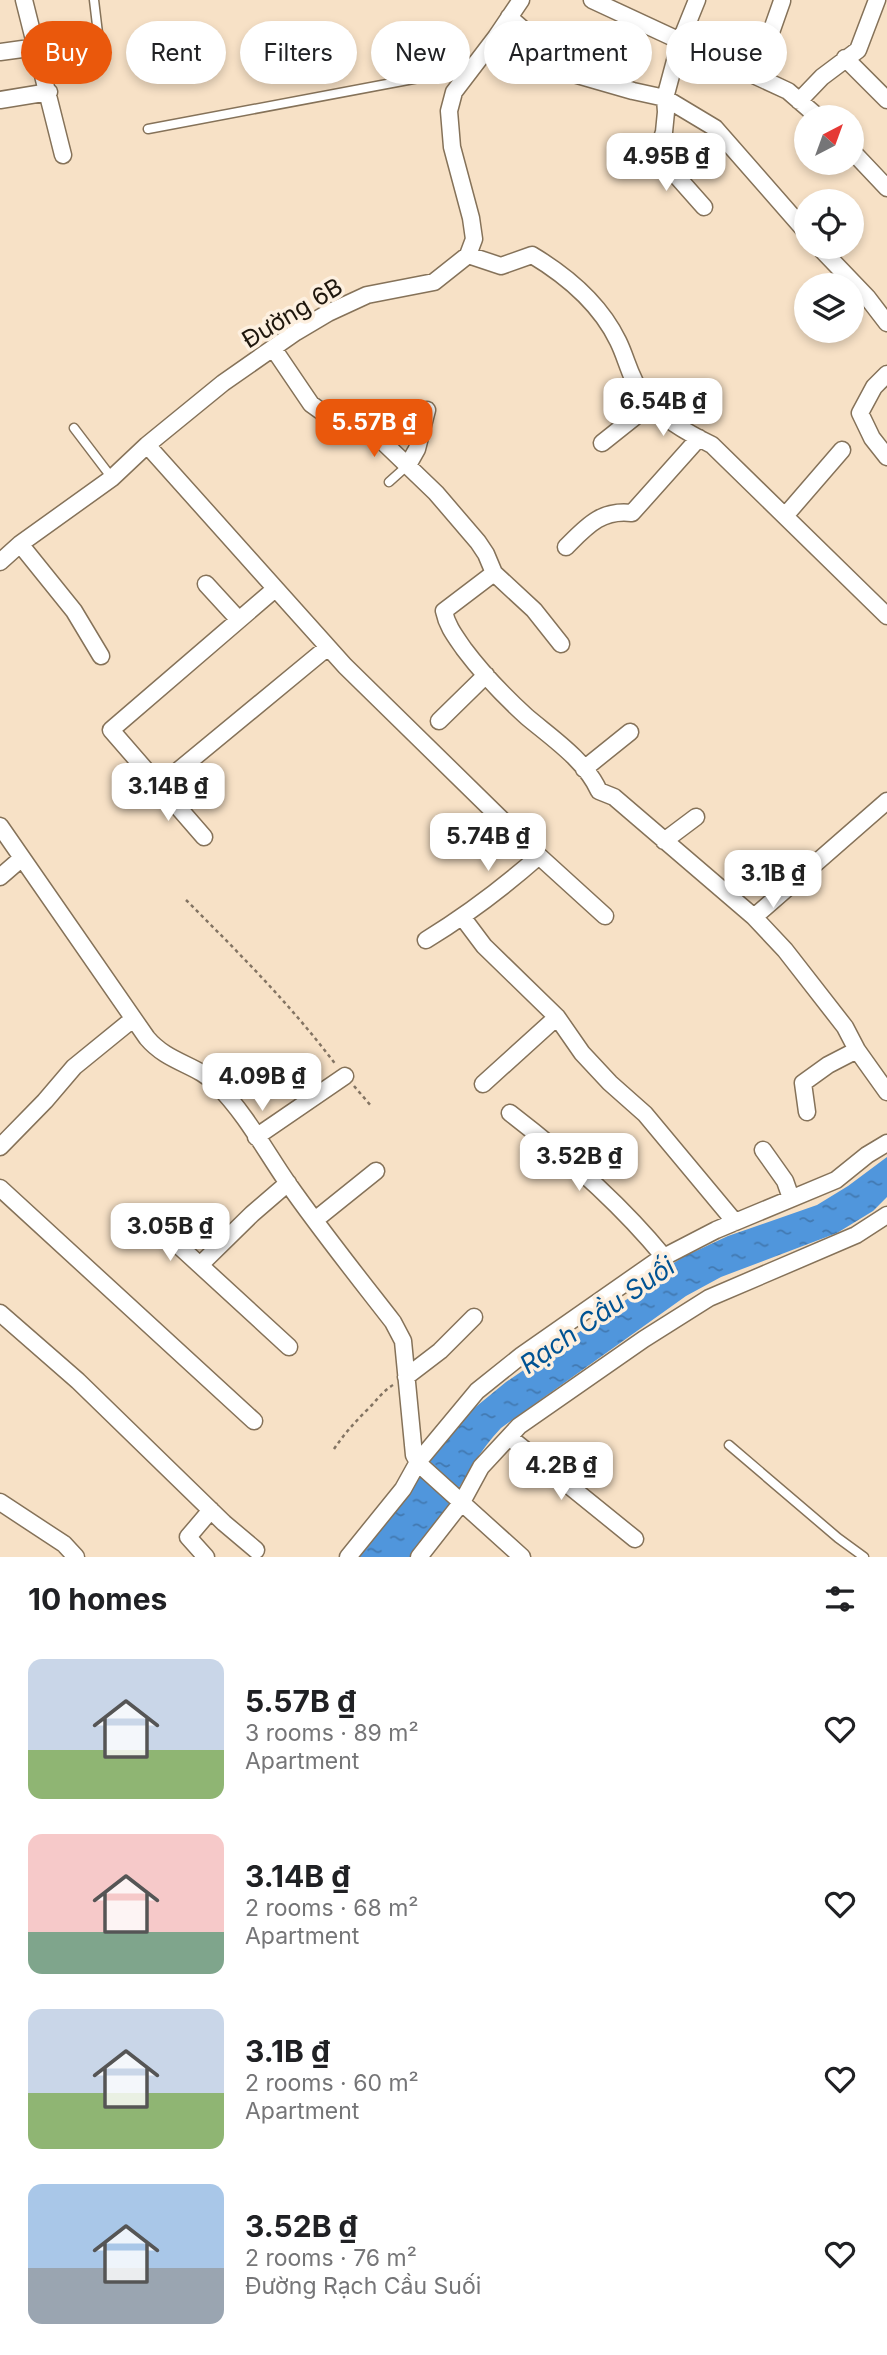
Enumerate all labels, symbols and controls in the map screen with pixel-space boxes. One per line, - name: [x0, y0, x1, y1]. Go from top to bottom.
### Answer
- chip: Buy: [21, 21, 112, 84]
- chip: Rent: [126, 21, 226, 84]
- chip: Filters: [240, 21, 357, 84]
- chip: New: [371, 21, 470, 84]
- chip: Apartment: [484, 21, 652, 84]
- chip: House: [666, 21, 787, 84]
- north arrow: [794, 105, 864, 175]
- map controls: [794, 105, 864, 343]
- pin: 4.95B ₫: [601, 134, 731, 193]
- text: 4.95B ₫: [623, 142, 709, 170]
- button: locate: [794, 189, 864, 259]
- street label: Đường 6B: [237, 272, 347, 354]
- button: layers: [794, 273, 864, 343]
- pin: 6.54B ₫: [598, 378, 728, 438]
- text: 6.54B ₫: [619, 387, 707, 415]
- pin: 5.57B ₫: [309, 400, 439, 459]
- text: 5.57B ₫: [332, 408, 416, 436]
- pin: 3.14B ₫: [103, 764, 233, 823]
- text: 3.14B ₫: [128, 772, 208, 800]
- pin: 5.74B ₫: [423, 814, 553, 873]
- text: 5.74B ₫: [446, 822, 530, 850]
- pin: 3.1B ₫: [716, 850, 830, 910]
- text: 3.1B ₫: [740, 859, 806, 887]
- pin: 4.09B ₫: [197, 1054, 327, 1113]
- text: 4.09B ₫: [218, 1062, 306, 1090]
- pin: 3.52B ₫: [514, 1134, 644, 1193]
- text: 3.52B ₫: [536, 1142, 622, 1170]
- pin: 3.05B ₫: [105, 1204, 235, 1263]
- text: 3.05B ₫: [127, 1212, 213, 1240]
- water label: Rạch Cầu Suối: [514, 1250, 681, 1380]
- pin: 4.2B ₫: [504, 1442, 618, 1502]
- text: 4.2B ₫: [525, 1451, 597, 1479]
- icon: filters: [821, 1580, 859, 1618]
- text: 10 homes: [28, 1581, 167, 1617]
- text: 5.57B ₫: [245, 1683, 356, 1719]
- icon: home: [84, 1687, 168, 1771]
- icon: heart: [821, 1710, 859, 1748]
- text: 3 rooms · 89 m²: [245, 1719, 419, 1747]
- text: Apartment: [245, 1747, 359, 1775]
- text: 3.14B ₫: [245, 1858, 350, 1894]
- icon: home: [84, 1862, 168, 1946]
- icon: heart: [821, 1885, 859, 1923]
- text: 2 rooms · 68 m²: [245, 1894, 418, 1922]
- text: Apartment: [245, 1922, 359, 1950]
- text: 3.1B ₫: [245, 2033, 330, 2069]
- icon: home: [84, 2037, 168, 2121]
- icon: heart: [821, 2060, 859, 2098]
- text: 2 rooms · 60 m²: [245, 2069, 419, 2097]
- text: Apartment: [245, 2097, 359, 2125]
- text: 3.52B ₫: [245, 2208, 358, 2244]
- icon: home: [84, 2212, 168, 2296]
- icon: heart: [821, 2235, 859, 2273]
- text: 2 rooms · 76 m²: [245, 2244, 417, 2272]
- text: Đường Rạch Cầu Suối: [245, 2272, 481, 2300]

